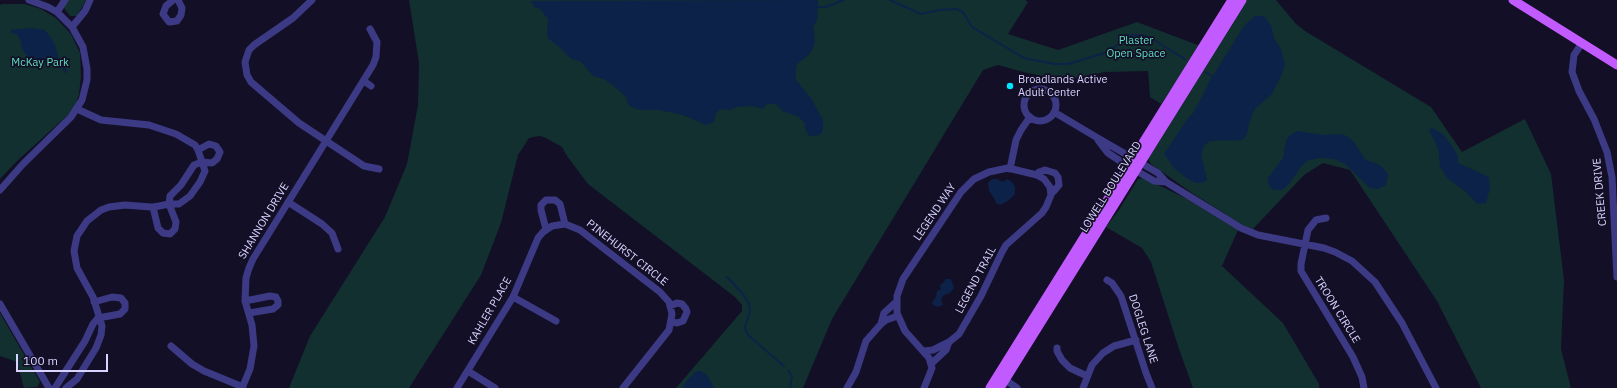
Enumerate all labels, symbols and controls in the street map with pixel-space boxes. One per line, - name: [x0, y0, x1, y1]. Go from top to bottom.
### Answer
- park label: Plaster Open Space: [1106, 34, 1166, 60]
- park label: McKay Park: [11, 56, 69, 70]
- place label: Broadlands Active Adult Center: [1018, 73, 1108, 99]
- marker: Broadlands Active Adult Center: [1005, 81, 1015, 91]
- street label: LOWELL BOULEVARD: [1078, 139, 1144, 235]
- street label: CREEK DRIVE: [1590, 157, 1610, 227]
- street label: SHANNON DRIVE: [236, 180, 292, 262]
- street label: LEGEND WAY: [911, 181, 959, 243]
- street label: PINEHURST CIRCLE: [584, 217, 670, 289]
- street label: LEGEND TRAIL: [953, 244, 999, 316]
- street label: TROON CIRCLE: [1311, 274, 1363, 346]
- street label: KAHLER PLACE: [465, 275, 515, 347]
- street label: DOGLEG LANE: [1126, 293, 1160, 365]
- scale bar: [18, 346, 110, 372]
- text: 100 m: [23, 353, 58, 368]

